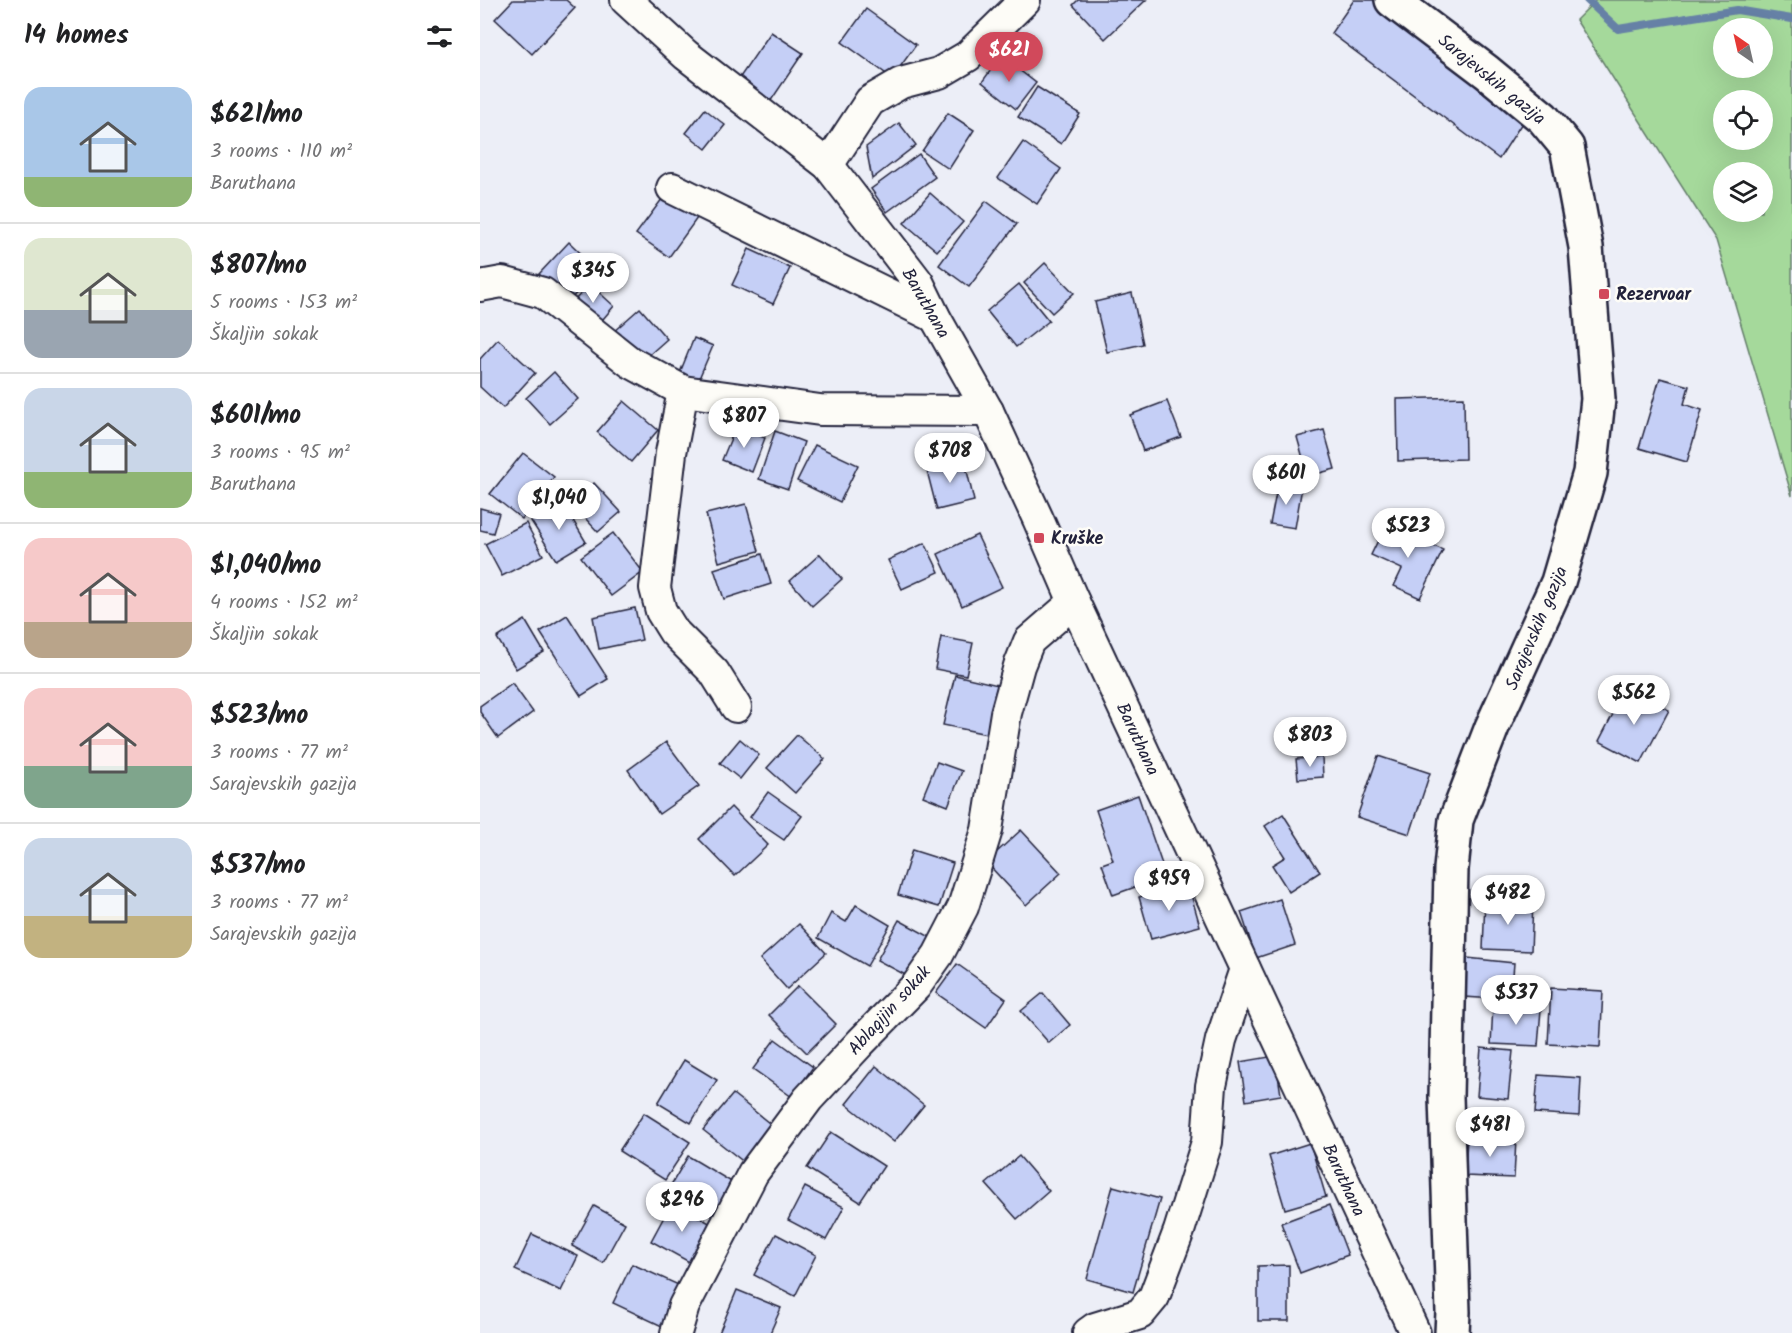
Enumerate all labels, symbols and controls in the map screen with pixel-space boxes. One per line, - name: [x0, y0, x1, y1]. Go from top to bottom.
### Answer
- text: 14 homes: [24, 15, 129, 57]
- north arrow: [1713, 18, 1773, 78]
- map controls: [1713, 18, 1773, 222]
- icon: filters: [423, 20, 456, 53]
- street label: Sarajevskih gazija: [1431, 27, 1552, 133]
- pin: $621: [973, 32, 1045, 83]
- text: $621: [989, 35, 1029, 67]
- button: locate: [1713, 90, 1773, 150]
- text: $621/mo: [210, 94, 303, 136]
- icon: home: [72, 111, 144, 183]
- text: 3 rooms · 110 m²: [210, 136, 352, 168]
- button: layers: [1713, 162, 1773, 222]
- text: Baruthana: [210, 168, 296, 200]
- text: $807/mo: [210, 245, 307, 287]
- pin: $345: [557, 253, 629, 304]
- text: $345: [571, 256, 615, 288]
- icon: home: [72, 262, 144, 334]
- street label: Baruthana: [893, 263, 957, 345]
- place label: Rezervoar: [1616, 281, 1693, 310]
- text: 5 rooms · 153 m²: [210, 287, 357, 319]
- marker: Rezervoar: [1597, 287, 1611, 301]
- text: Škaljin sokak: [210, 319, 318, 351]
- text: $601/mo: [210, 395, 301, 437]
- pin: $807: [708, 398, 780, 449]
- text: $807: [722, 401, 766, 433]
- icon: home: [72, 412, 144, 484]
- pin: $708: [914, 433, 986, 484]
- text: $708: [928, 436, 972, 468]
- text: 3 rooms · 95 m²: [210, 437, 350, 469]
- pin: $601: [1250, 455, 1322, 506]
- text: $601: [1267, 458, 1305, 490]
- text: Baruthana: [210, 469, 296, 501]
- pin: $1,040: [510, 480, 608, 531]
- text: $1,040: [532, 483, 586, 515]
- pin: $523: [1372, 508, 1444, 559]
- text: $523: [1386, 511, 1430, 543]
- place label: Kruške: [1051, 525, 1103, 554]
- marker: Kruške: [1032, 531, 1046, 545]
- text: $1,040/mo: [210, 545, 321, 587]
- icon: home: [72, 562, 144, 634]
- street label: Sarajevskih gazija: [1498, 562, 1577, 695]
- text: 4 rooms · 152 m²: [210, 587, 358, 619]
- text: Škaljin sokak: [210, 619, 318, 651]
- pin: $562: [1598, 675, 1670, 726]
- text: $562: [1612, 678, 1656, 710]
- text: $523/mo: [210, 695, 308, 737]
- street label: Baruthana: [1107, 698, 1166, 781]
- icon: home: [72, 712, 144, 784]
- pin: $803: [1274, 717, 1346, 768]
- text: $803: [1288, 720, 1332, 752]
- text: 3 rooms · 77 m²: [210, 737, 348, 769]
- text: Sarajevskih gazija: [210, 769, 357, 801]
- text: $537/mo: [210, 845, 306, 887]
- pin: $959: [1133, 861, 1205, 912]
- icon: home: [72, 862, 144, 934]
- text: $959: [1148, 864, 1190, 896]
- pin: $482: [1472, 875, 1544, 926]
- text: $482: [1485, 878, 1531, 910]
- text: 3 rooms · 77 m²: [210, 887, 348, 919]
- text: Sarajevskih gazija: [210, 919, 357, 951]
- street label: Ablagijin sokak: [842, 959, 939, 1063]
- pin: $537: [1480, 975, 1552, 1026]
- text: $537: [1495, 978, 1537, 1010]
- pin: $481: [1454, 1107, 1526, 1158]
- text: $481: [1470, 1110, 1510, 1142]
- street label: Baruthana: [1313, 1139, 1372, 1222]
- pin: $296: [646, 1182, 718, 1233]
- text: $296: [660, 1185, 704, 1217]

